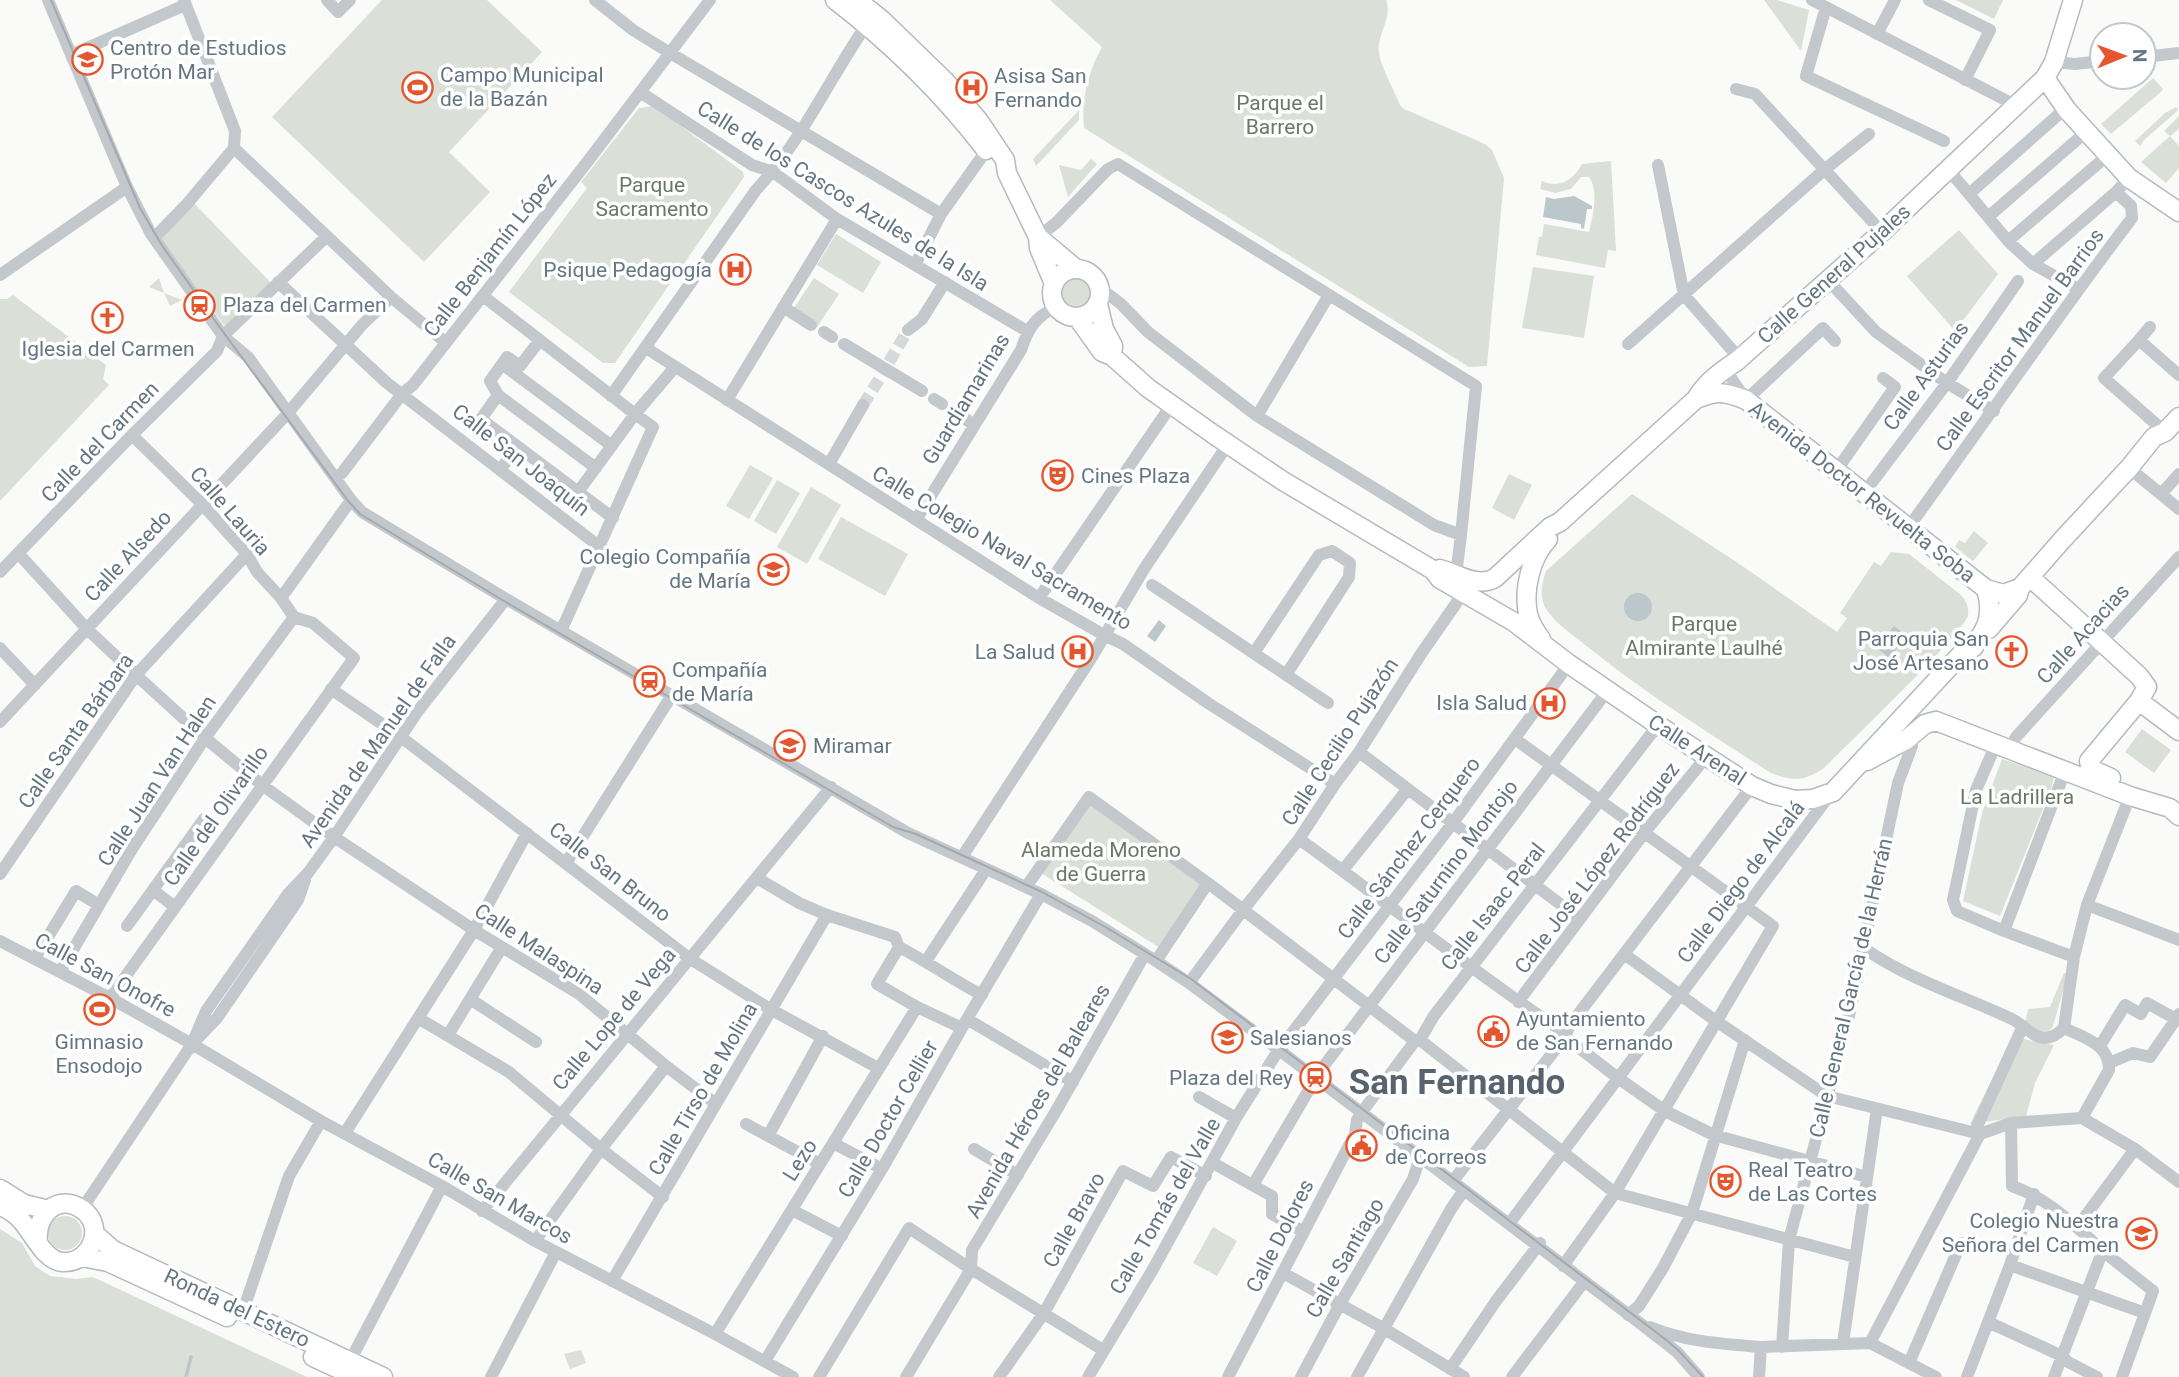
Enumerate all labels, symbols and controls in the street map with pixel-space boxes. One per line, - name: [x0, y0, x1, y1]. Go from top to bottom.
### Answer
- north arrow: [2088, 21, 2158, 91]
- place label: Centro de Estudios Protón Mar: [110, 36, 287, 84]
- school or university icon: Centro de Estudios Protón Mar: [70, 43, 104, 77]
- text: N: [2128, 49, 2151, 63]
- place label: Campo Municipal de la Bazán: [440, 63, 604, 111]
- place label: Asisa San Fernando: [994, 64, 1087, 112]
- sports icon: Campo Municipal de la Bazán: [400, 70, 434, 104]
- hospital icon: Asisa San Fernando: [954, 71, 988, 105]
- park label: Parque el Barrero: [1236, 91, 1324, 139]
- street label: Calle de los Cascos Azules de la Isla: [693, 96, 993, 296]
- street label: Calle Benjamín López: [419, 168, 561, 342]
- park label: Parque Sacramento: [596, 173, 708, 221]
- street label: Calle General Pujales: [1753, 199, 1915, 349]
- street label: Calle Escritor Manuel Barrios: [1931, 224, 2109, 456]
- hospital icon: Psique Pedagogía: [718, 253, 752, 287]
- place label: Psique Pedagogía: [543, 258, 712, 282]
- station icon: Plaza del Carmen: [183, 288, 217, 322]
- place label: Plaza del Carmen: [223, 293, 386, 317]
- church icon: Iglesia del Carmen: [91, 300, 125, 334]
- street label: Calle Asturias: [1878, 317, 1974, 435]
- street label: Guardiamarinas: [917, 329, 1015, 469]
- place label: Iglesia del Carmen: [22, 337, 194, 361]
- street label: Calle del Carmen: [36, 377, 164, 507]
- street label: Avenida Doctor Revuelta Soba: [1744, 396, 1980, 588]
- street label: Calle San Joaquín: [448, 399, 594, 521]
- theatre icon: Cines Plaza: [1041, 459, 1075, 493]
- street label: Calle Colegio Naval Sacramento: [868, 461, 1136, 635]
- street label: Calle Lauria: [185, 462, 275, 560]
- place label: Cines Plaza: [1081, 464, 1190, 488]
- street label: Calle Alsedo: [80, 505, 176, 607]
- place label: Colegio Compañía de María: [580, 545, 751, 593]
- school or university icon: Colegio Compañía de María: [757, 552, 791, 586]
- street label: Calle Acacias: [2032, 579, 2134, 689]
- park label: Parque Almirante Laulhé: [1625, 612, 1783, 660]
- place label: Parroquia San José Artesano: [1853, 627, 1989, 675]
- street label: Avenida de Manuel de Falla: [295, 630, 461, 852]
- church icon: Parroquia San José Artesano: [1995, 634, 2029, 668]
- hospital icon: La Salud: [1061, 635, 1095, 669]
- place label: La Salud: [975, 640, 1055, 664]
- street label: Calle Santa Bárbara: [14, 649, 138, 813]
- street label: Calle Cecilio Pujazón: [1277, 654, 1403, 830]
- place label: Compañía de María: [672, 658, 768, 706]
- station icon: Compañía de María: [632, 665, 666, 699]
- hospital icon: Isla Salud: [1533, 686, 1567, 720]
- street label: Calle Juan Van Halen: [93, 691, 221, 871]
- place label: Isla Salud: [1436, 691, 1527, 715]
- street label: Calle Arenal: [1644, 710, 1750, 790]
- school or university icon: Miramar: [773, 729, 807, 763]
- place label: Miramar: [813, 734, 892, 758]
- street label: Calle del Olivarillo: [159, 741, 273, 891]
- street label: Calle Sánchez Cerquero: [1333, 752, 1485, 944]
- street label: Calle José López Rodríguez: [1510, 758, 1684, 978]
- street label: Calle Saturnino Montojo: [1369, 775, 1523, 969]
- park label: La Ladrillera: [1960, 785, 2074, 809]
- street label: Calle Diego de Alcalá: [1672, 796, 1810, 968]
- street label: Calle San Bruno: [544, 817, 676, 927]
- street label: Calle General García de la Herrán: [1805, 836, 1897, 1140]
- park label: Alameda Moreno de Guerra: [1021, 838, 1181, 886]
- street label: Calle Isaac Peral: [1436, 839, 1550, 975]
- street label: Calle Malaspina: [470, 898, 608, 1000]
- street label: Calle San Onofre: [31, 928, 179, 1022]
- street label: Calle Lope de Vega: [547, 943, 681, 1095]
- street label: Avenida Héroes del Baleares: [961, 980, 1115, 1222]
- sports icon: Gimnasio Ensodojo: [82, 993, 116, 1027]
- street label: Calle Tirso de Molina: [644, 998, 762, 1180]
- place label: Ayuntamiento de San Fernando: [1516, 1007, 1673, 1055]
- public building icon: Ayuntamiento de San Fernando: [1476, 1014, 1510, 1048]
- school or university icon: Salesianos: [1210, 1021, 1244, 1055]
- place label: Salesianos: [1250, 1026, 1352, 1050]
- place label: Gimnasio Ensodojo: [55, 1030, 143, 1078]
- street label: Calle Doctor Cellier: [833, 1036, 943, 1202]
- station icon: Plaza del Rey: [1299, 1061, 1333, 1095]
- district label: San Fernando: [1349, 1062, 1565, 1103]
- place label: Plaza del Rey: [1169, 1066, 1293, 1090]
- street label: Calle Tomás del Valle: [1105, 1114, 1225, 1298]
- place label: Oficina de Correos: [1385, 1121, 1487, 1169]
- public building icon: Oficina de Correos: [1345, 1128, 1379, 1162]
- street label: Lezo: [778, 1135, 822, 1185]
- street label: Calle San Marcos: [423, 1147, 577, 1249]
- place label: Real Teatro de Las Cortes: [1748, 1158, 1877, 1206]
- theatre icon: Real Teatro de Las Cortes: [1708, 1165, 1742, 1199]
- street label: Calle Bravo: [1038, 1168, 1110, 1272]
- street label: Calle Dolores: [1241, 1176, 1319, 1296]
- street label: Calle Santiago: [1301, 1194, 1389, 1322]
- place label: Colegio Nuestra Señora del Carmen: [1942, 1209, 2119, 1257]
- school or university icon: Colegio Nuestra Señora del Carmen: [2125, 1216, 2159, 1250]
- street label: Ronda del Estero: [160, 1264, 314, 1352]

